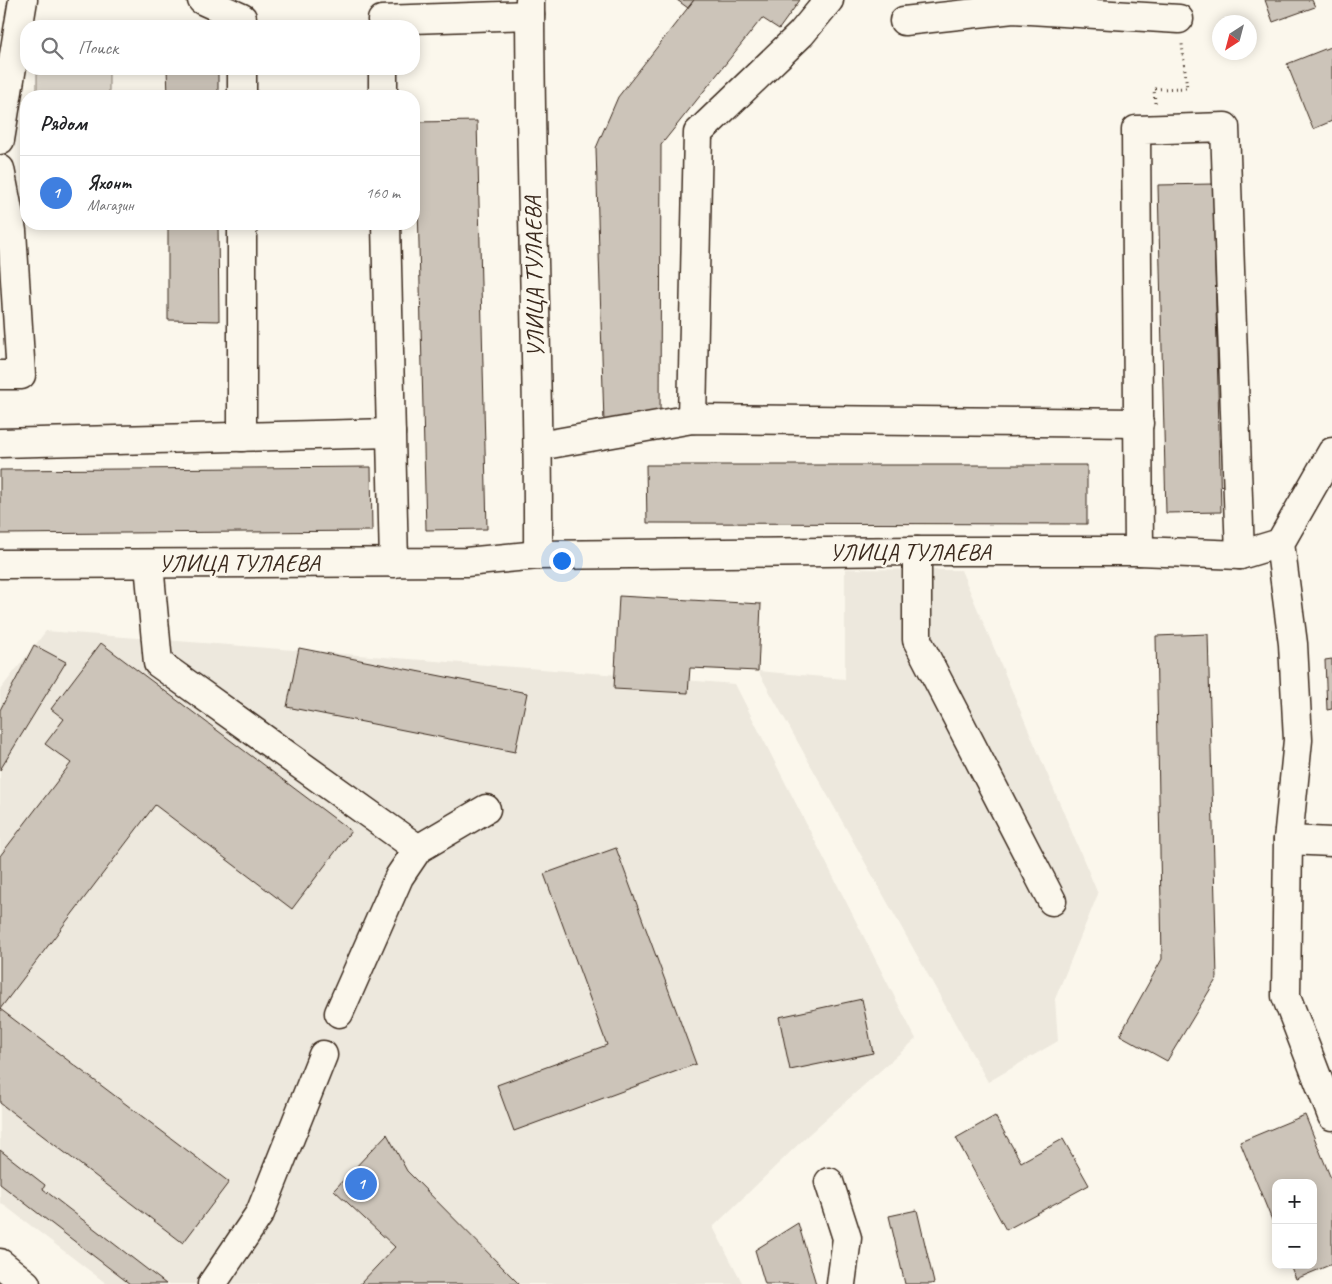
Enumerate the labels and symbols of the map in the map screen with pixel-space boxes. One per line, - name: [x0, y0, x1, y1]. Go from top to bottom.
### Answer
- north arrow: [1212, 15, 1257, 60]
- street label: УЛИЦА ТУЛАЕВА: [518, 195, 550, 358]
- street label: УЛИЦА ТУЛАЕВА: [829, 537, 992, 567]
- street label: УЛИЦА ТУЛАЕВА: [158, 548, 321, 578]
- your location: [549, 548, 575, 574]
- pin: 1: [345, 1165, 377, 1203]

